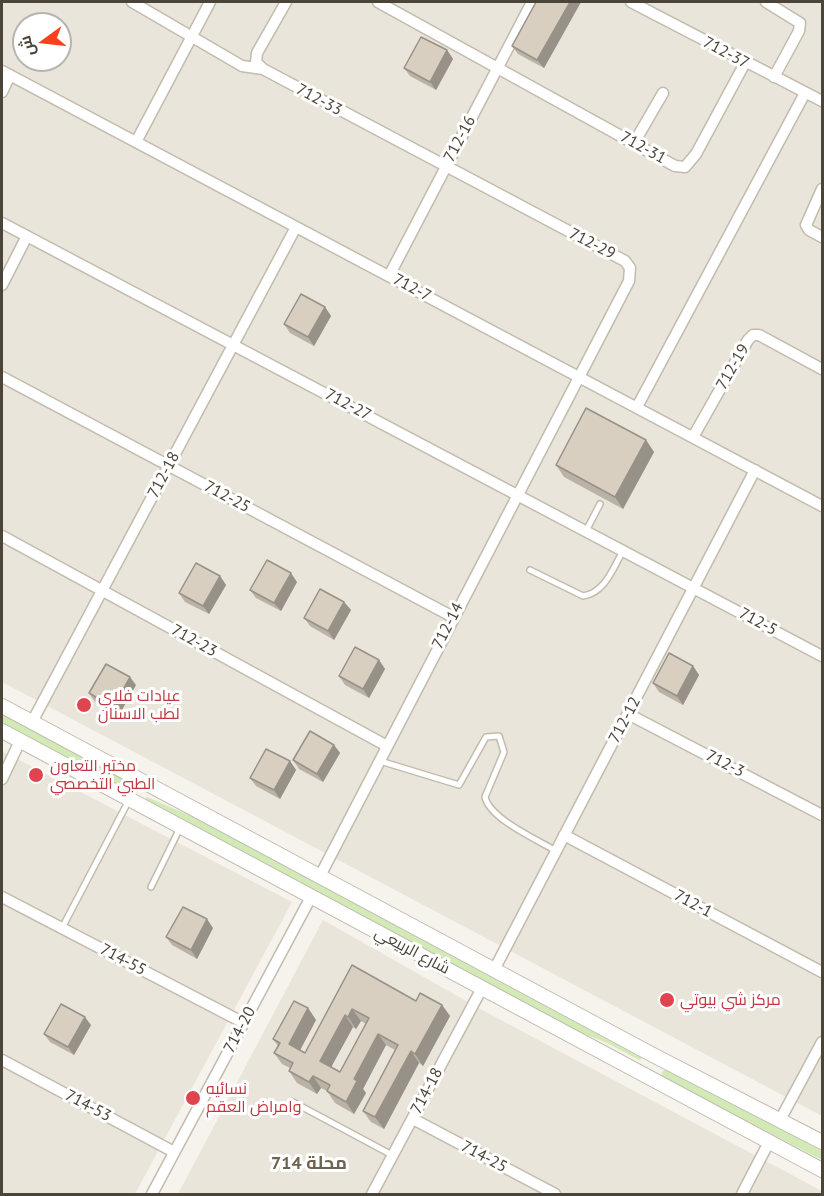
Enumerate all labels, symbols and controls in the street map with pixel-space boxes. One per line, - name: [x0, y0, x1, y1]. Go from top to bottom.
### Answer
- north arrow: [12, 12, 72, 72]
- street label: 712-37: [700, 33, 752, 73]
- text: ش: [14, 34, 39, 59]
- street label: 712-33: [293, 80, 345, 120]
- street label: 712-16: [440, 113, 480, 165]
- street label: 712-31: [617, 128, 669, 168]
- street label: 712-29: [566, 224, 618, 264]
- street label: 712-7: [390, 270, 434, 306]
- street label: 712-19: [712, 341, 754, 393]
- street label: 712-27: [322, 385, 374, 425]
- street label: 712-18: [144, 449, 184, 501]
- street label: 712-25: [201, 477, 253, 517]
- street label: 712-14: [428, 600, 468, 652]
- street label: 712-5: [736, 604, 780, 640]
- street label: 712-23: [168, 621, 220, 661]
- place label: عيادات فلاي لطب الاسنان: [98, 686, 181, 724]
- street label: 712-12: [605, 694, 645, 746]
- marker: عيادات فلاي لطب الاسنان: [75, 696, 93, 714]
- street label: 712-3: [703, 746, 747, 782]
- place label: مختبر التعاون الطبي التخصصي: [50, 756, 155, 794]
- marker: مختبر التعاون الطبي التخصصي: [27, 766, 45, 784]
- street label: 712-1: [671, 886, 715, 922]
- street label: شارع الربيعي: [371, 923, 453, 979]
- street label: 714-55: [97, 940, 149, 980]
- place label: مركز شي بيوتي: [680, 990, 781, 1010]
- marker: مركز شي بيوتي: [658, 991, 676, 1009]
- street label: 714-20: [220, 1004, 260, 1056]
- street label: 714-18: [407, 1065, 447, 1117]
- place label: نسائيه وامراض العقم: [206, 1079, 301, 1117]
- street label: 714-53: [62, 1086, 114, 1126]
- marker: نسائيه وامراض العقم: [184, 1089, 202, 1107]
- street label: 714-25: [458, 1137, 510, 1177]
- district label: محلة 714: [271, 1153, 347, 1175]

